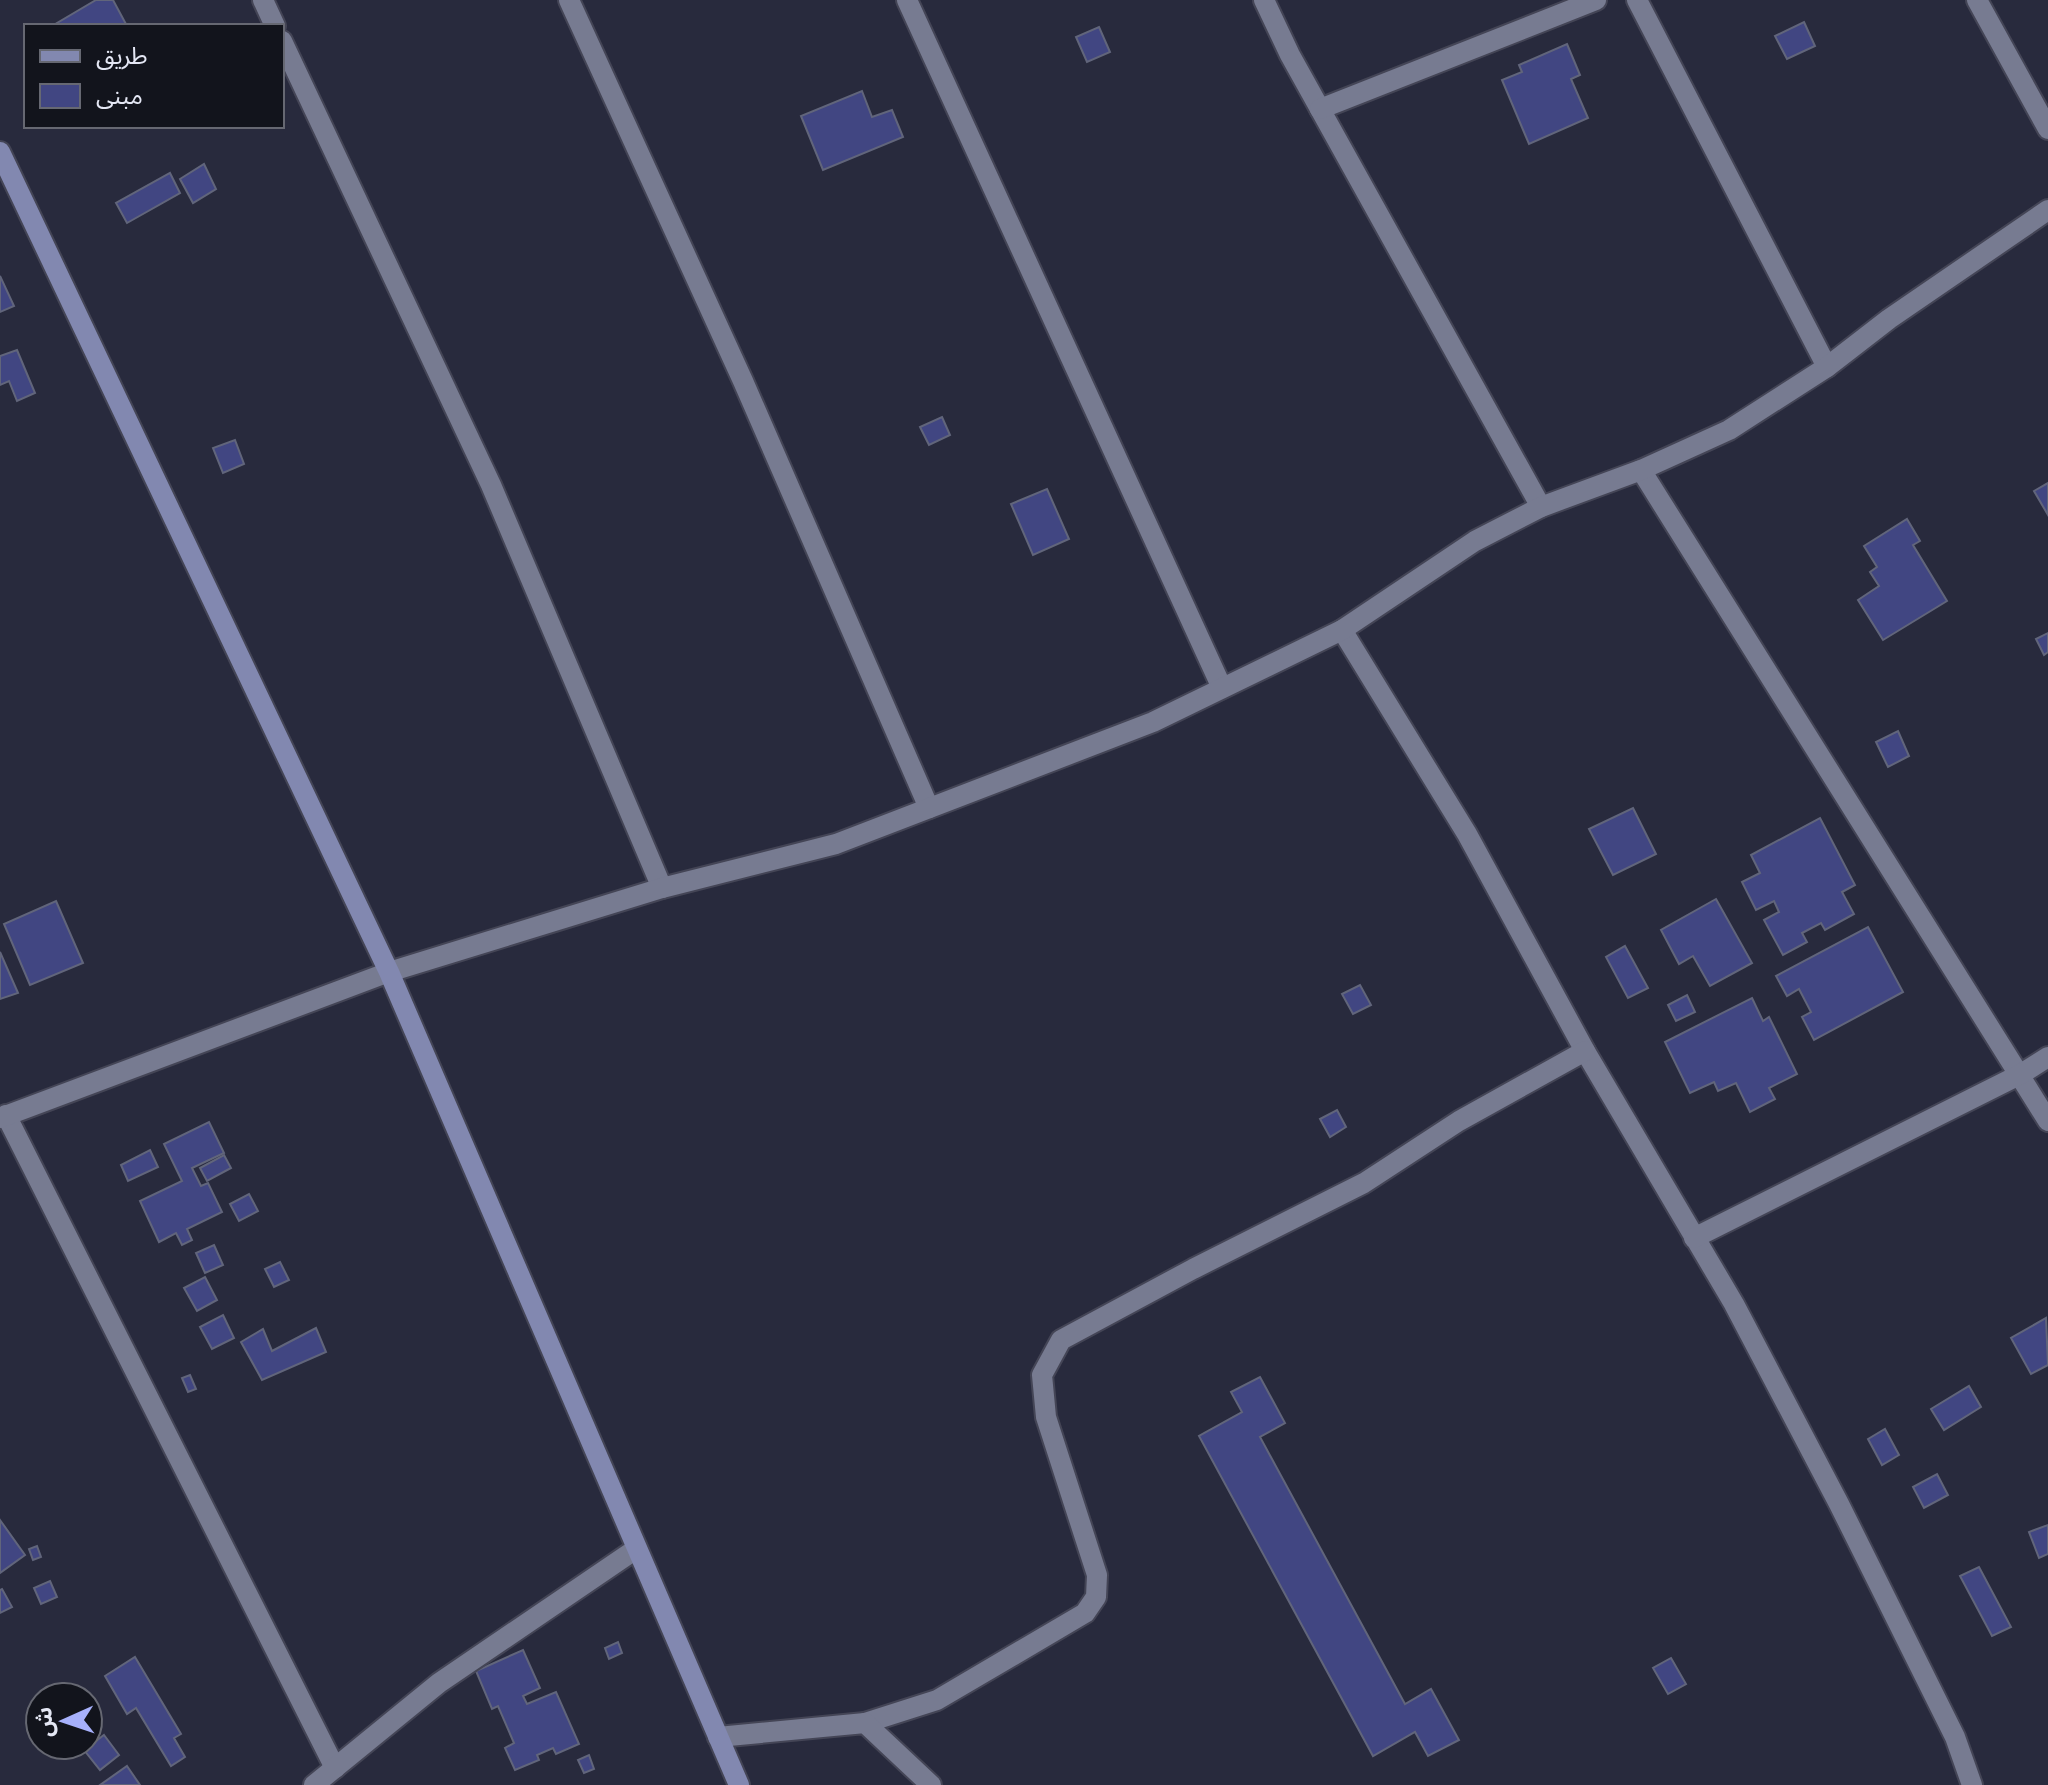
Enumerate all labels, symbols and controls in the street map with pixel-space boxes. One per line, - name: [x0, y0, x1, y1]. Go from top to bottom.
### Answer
- legend: [24, 24, 284, 128]
- text: طريق: [96, 39, 148, 74]
- text: مبنى: [96, 79, 143, 114]
- north arrow: [24, 1681, 104, 1761]
- text: ش: [28, 1706, 62, 1738]

